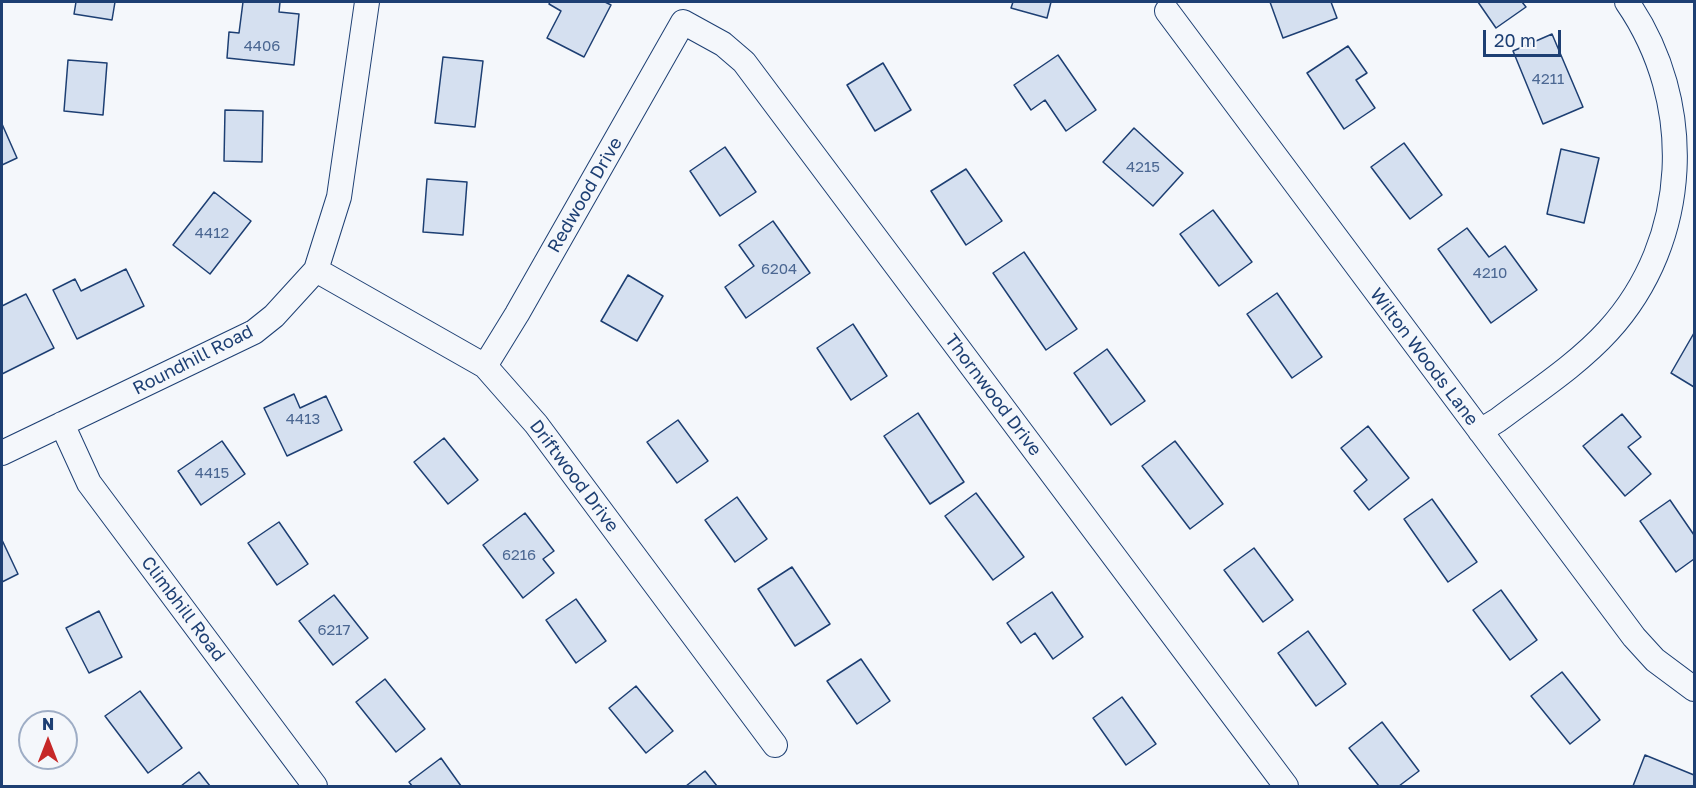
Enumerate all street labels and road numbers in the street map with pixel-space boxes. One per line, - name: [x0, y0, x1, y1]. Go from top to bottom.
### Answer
- street label: Redwood Drive: [543, 133, 627, 257]
- street label: Wilton Woods Lane: [1365, 284, 1483, 430]
- street label: Roundhill Road: [129, 320, 257, 400]
- street label: Thornwood Drive: [940, 330, 1046, 460]
- street label: Driftwood Drive: [525, 416, 623, 536]
- street label: Climbhill Road: [137, 552, 229, 666]

